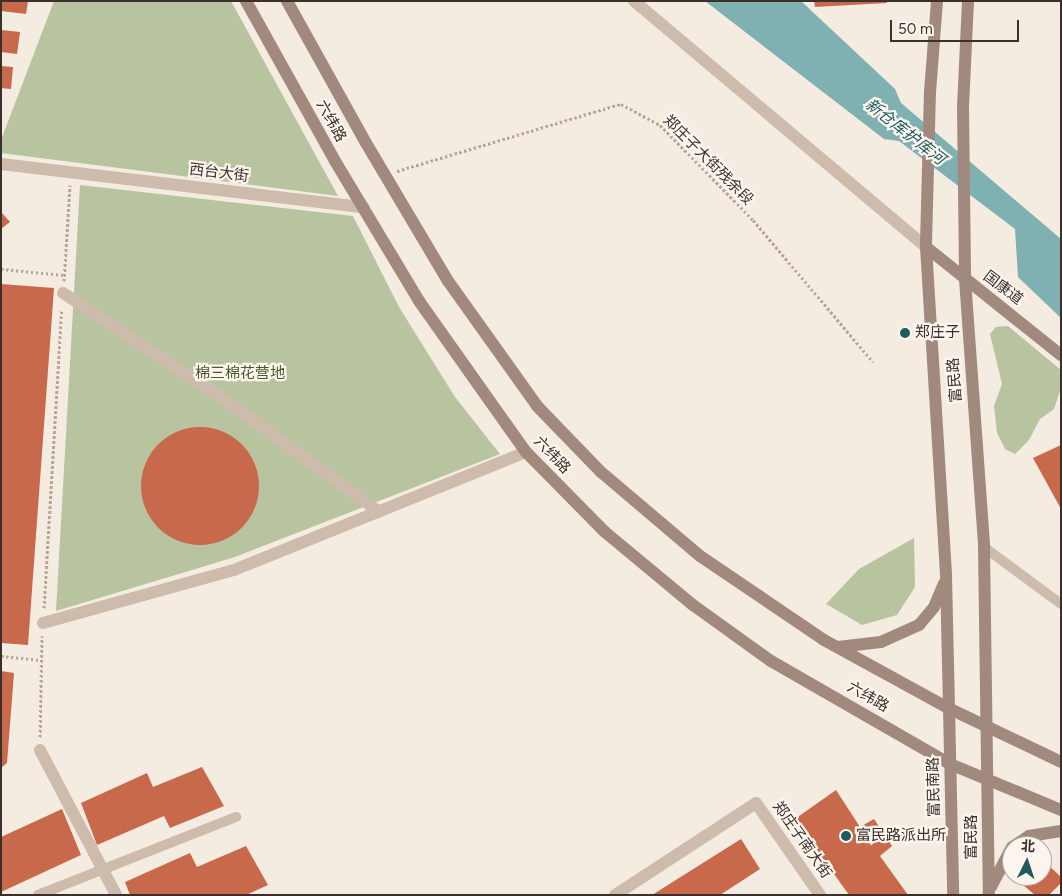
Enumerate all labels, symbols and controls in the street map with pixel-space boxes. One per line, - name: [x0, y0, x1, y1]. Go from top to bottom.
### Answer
- scale bar: [892, 10, 1021, 42]
- text: 50 m: [898, 20, 933, 38]
- water label: 新仓库护库河: [861, 95, 949, 169]
- street label: 六纬路: [312, 97, 350, 145]
- street label: 郑庄子大街残余段: [659, 111, 757, 209]
- street label: 西台大街: [188, 160, 250, 186]
- street label: 国康道: [980, 267, 1026, 309]
- place label: 郑庄子: [915, 324, 960, 342]
- marker: 郑庄子: [899, 327, 911, 339]
- street label: 富民路: [944, 357, 966, 403]
- park label: 棉三棉花营地: [195, 365, 285, 383]
- street label: 六纬路: [530, 433, 574, 477]
- street label: 六纬路: [844, 678, 892, 716]
- street label: 富民南路: [924, 757, 944, 817]
- street label: 郑庄子南大街: [769, 798, 835, 882]
- street label: 富民路: [963, 815, 981, 859]
- place label: 富民路派出所: [856, 827, 946, 845]
- marker: 富民路派出所: [840, 830, 852, 842]
- north arrow: [1002, 836, 1052, 886]
- text: 北: [1020, 838, 1036, 856]

